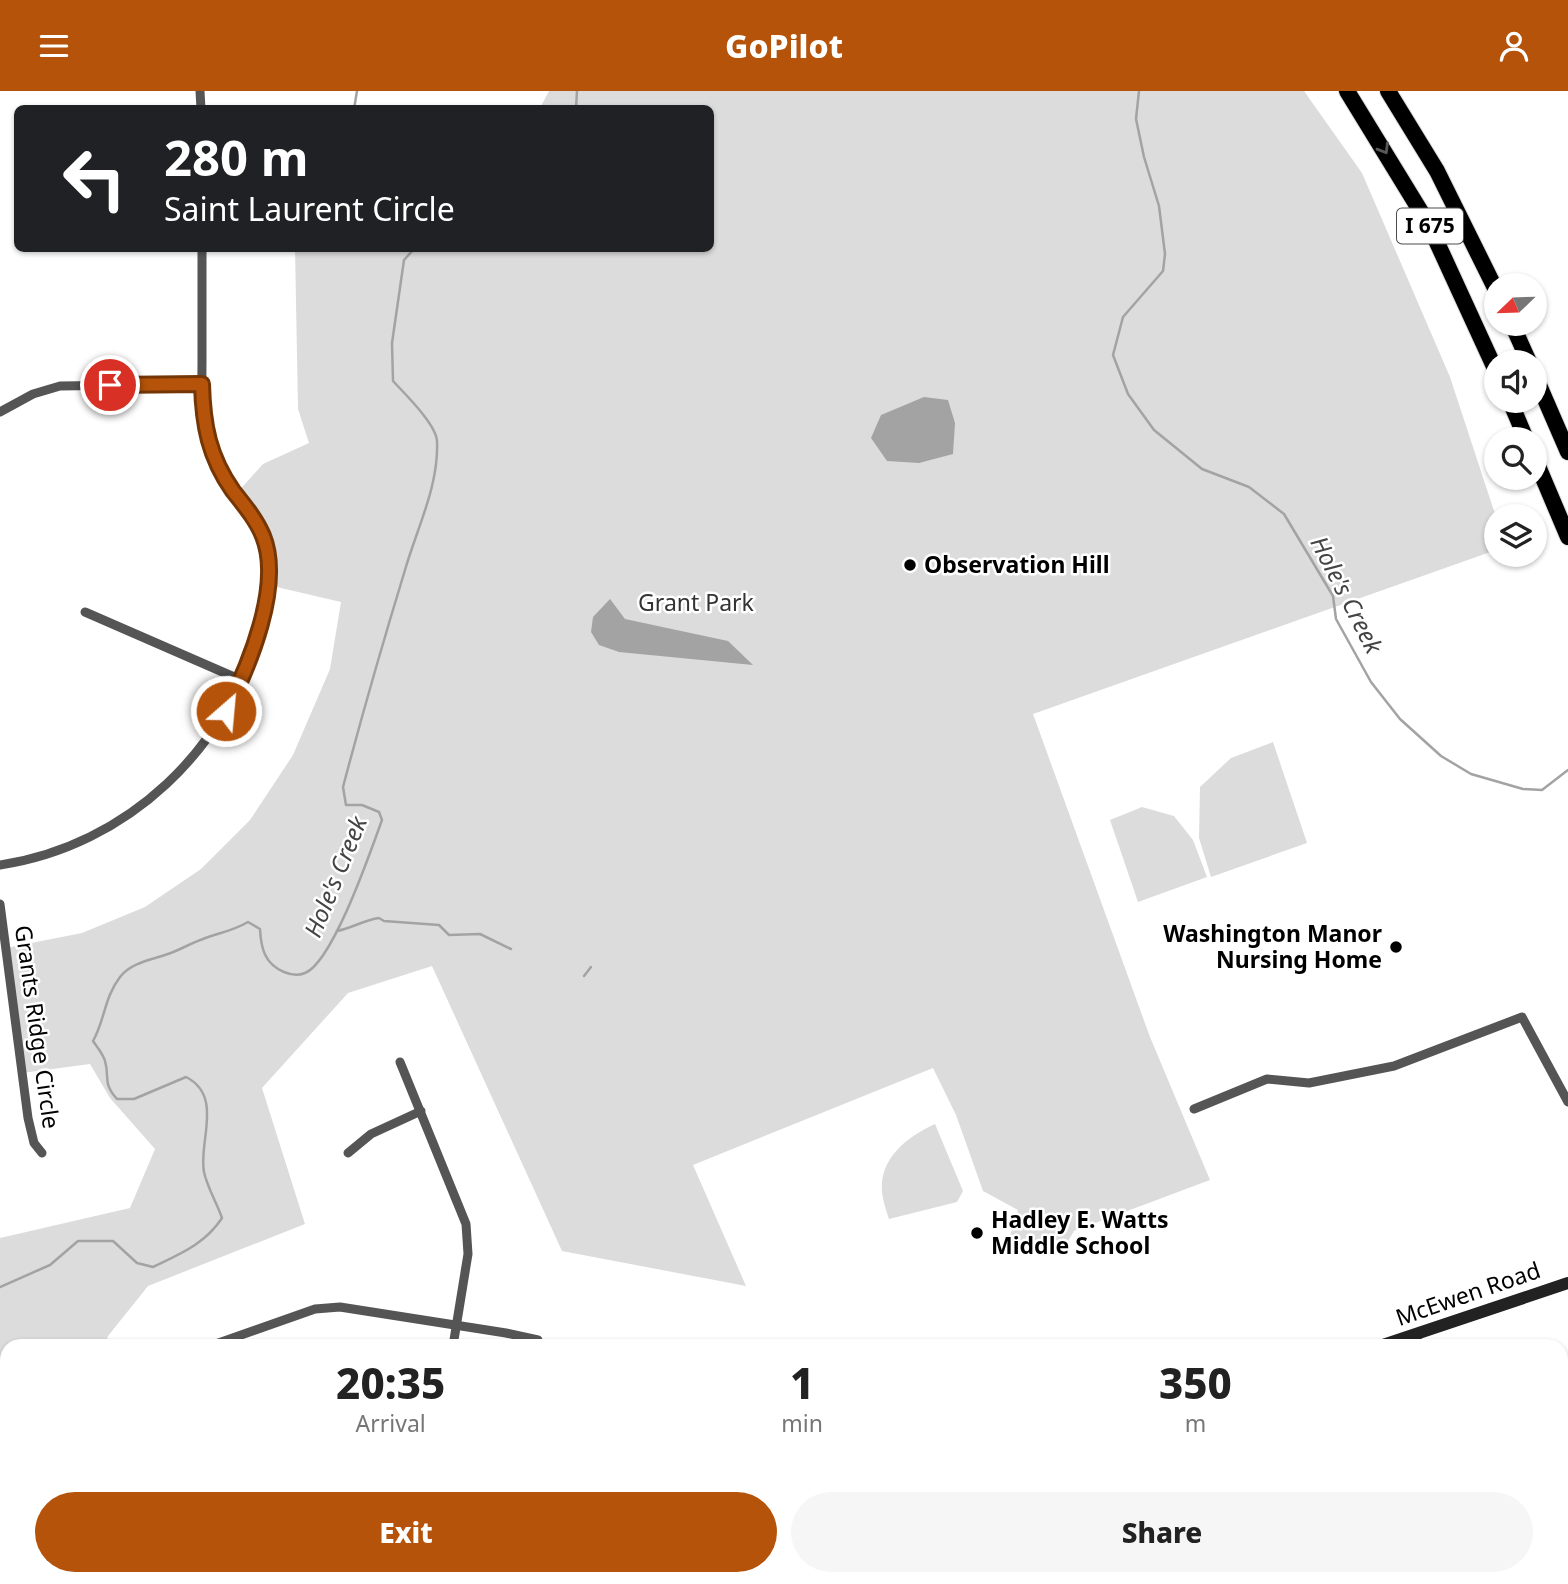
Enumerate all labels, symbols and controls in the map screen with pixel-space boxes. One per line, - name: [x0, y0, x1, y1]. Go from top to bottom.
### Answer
- text: GoPilot: [725, 24, 843, 67]
- icon: menu: [35, 27, 73, 65]
- icon: person: [1495, 27, 1533, 65]
- text: 280 m: [164, 124, 309, 190]
- icon: left: [49, 133, 140, 224]
- one-way arrow: [1375, 141, 1388, 154]
- text: Saint Laurent Circle: [164, 187, 455, 230]
- road number: I 675: [1397, 209, 1463, 243]
- north arrow: [1484, 273, 1547, 336]
- map controls: [1484, 273, 1547, 567]
- button: sound: [1484, 350, 1547, 413]
- pin: [80, 355, 140, 415]
- icon: arrive: [91, 366, 129, 404]
- button: search: [1484, 427, 1547, 490]
- button: layers: [1484, 504, 1547, 567]
- water label: Hole's Creek: [1304, 530, 1392, 660]
- place label: Observation Hill: [924, 548, 1110, 580]
- marker: Observation Hill: [902, 557, 918, 573]
- park label: Grant Park: [638, 586, 755, 618]
- position arrow: [189, 674, 263, 748]
- water label: Hole's Creek: [295, 810, 374, 942]
- place label: Washington Manor Nursing Home: [1163, 917, 1382, 975]
- street label: Grants Ridge Circle: [8, 923, 68, 1131]
- marker: Washington Manor Nursing Home: [1388, 939, 1404, 955]
- place label: Hadley E. Watts Middle School: [991, 1203, 1169, 1261]
- marker: Hadley E. Watts Middle School: [969, 1225, 985, 1241]
- street label: McEwen Road: [1391, 1253, 1544, 1333]
- text: 20:35: [336, 1354, 445, 1411]
- text: 1: [790, 1354, 814, 1411]
- text: 350: [1159, 1354, 1232, 1411]
- text: Arrival: [356, 1407, 426, 1439]
- text: min: [781, 1407, 823, 1439]
- text: m: [1185, 1407, 1206, 1439]
- button: Exit: [35, 1492, 777, 1572]
- button: Share: [791, 1492, 1533, 1572]

